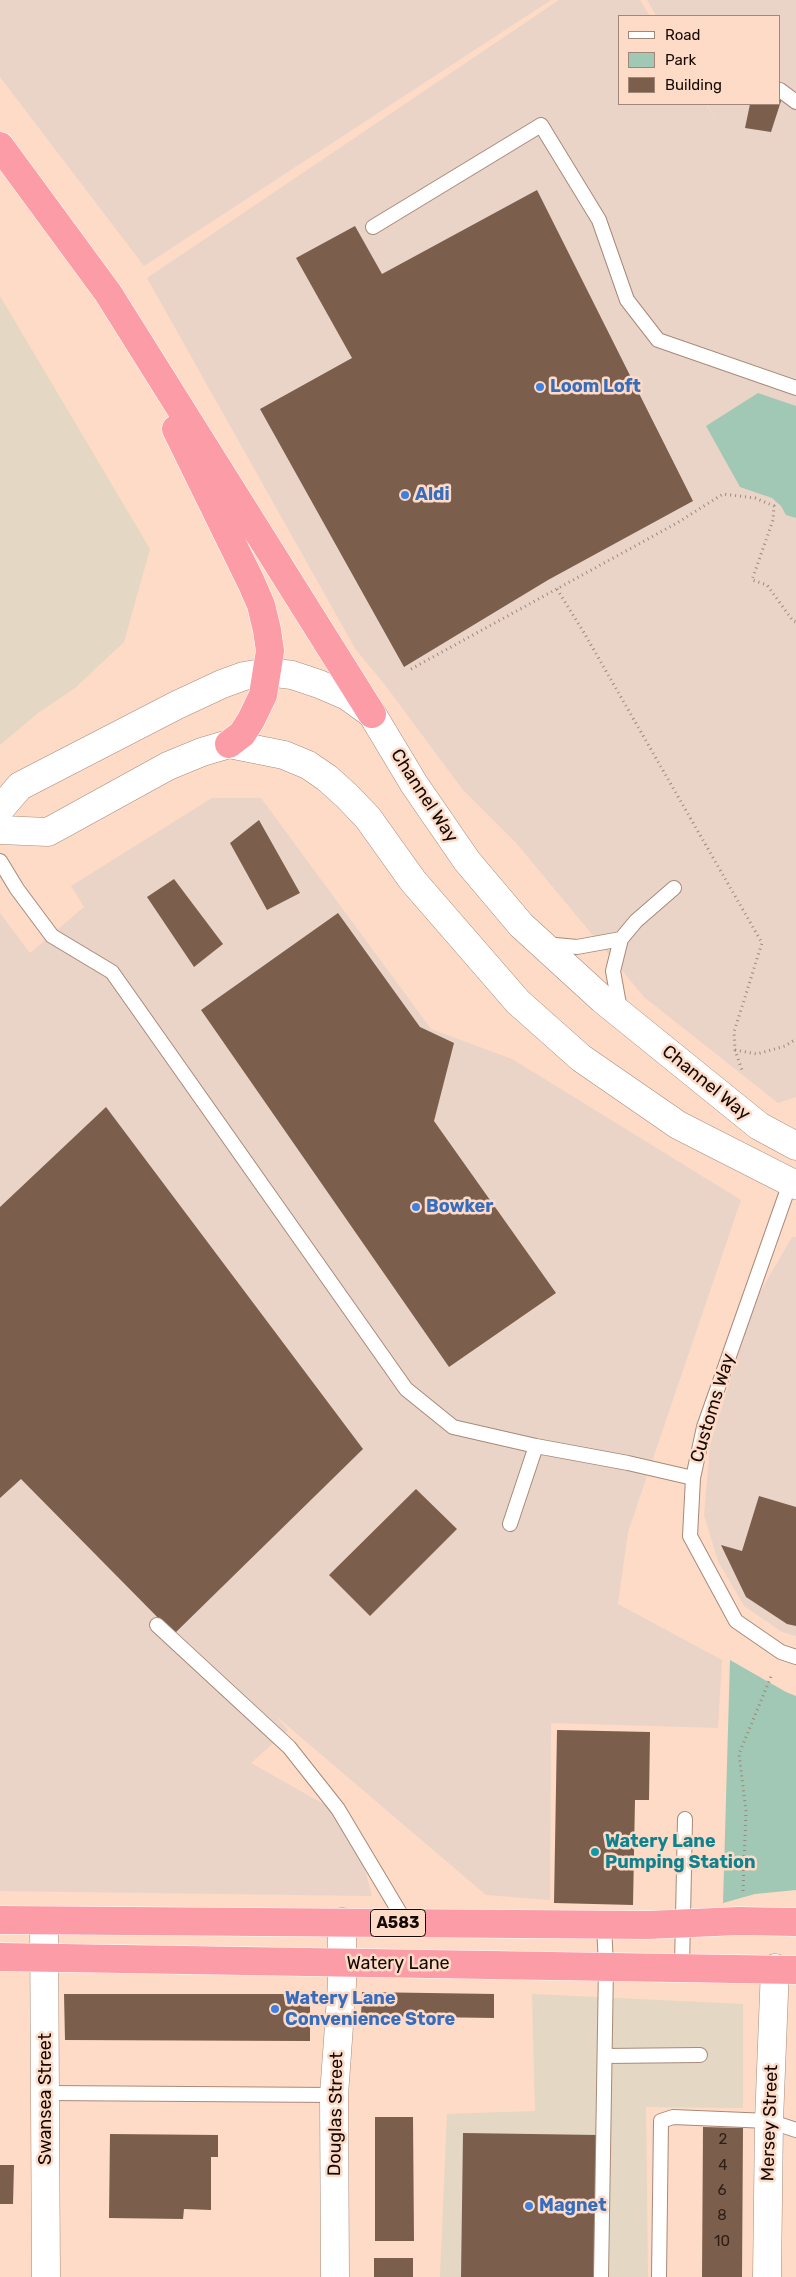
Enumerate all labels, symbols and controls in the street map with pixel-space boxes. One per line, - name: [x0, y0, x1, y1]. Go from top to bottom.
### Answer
- legend: [618, 15, 781, 105]
- text: Road: [665, 26, 701, 44]
- text: Park: [665, 51, 696, 69]
- text: Building: [665, 76, 722, 94]
- place label: Loom Loft: [550, 376, 641, 398]
- marker: Loom Loft: [534, 381, 546, 393]
- place label: Aldi: [415, 484, 450, 506]
- marker: Aldi: [399, 489, 411, 501]
- street label: Channel Way: [386, 745, 462, 847]
- street label: Channel Way: [658, 1041, 754, 1125]
- place label: Bowker: [426, 1196, 493, 1218]
- marker: Bowker: [410, 1201, 422, 1213]
- street label: Customs Way: [686, 1351, 740, 1465]
- place label: Watery Lane Pumping Station: [605, 1831, 756, 1874]
- marker: Watery Lane Pumping Station: [589, 1846, 601, 1858]
- road number: A583: [370, 1910, 426, 1936]
- street label: Watery Lane: [346, 1953, 450, 1975]
- place label: Watery Lane Convenience Store: [285, 1988, 455, 2030]
- marker: Watery Lane Convenience Store: [269, 2003, 281, 2015]
- street label: Swansea Street: [35, 2033, 57, 2165]
- street label: Douglas Street: [324, 2052, 348, 2176]
- street label: Mersey Street: [757, 2064, 783, 2182]
- house number: 2: [719, 2131, 727, 2149]
- house number: 4: [718, 2157, 728, 2175]
- house number: 6: [717, 2182, 727, 2200]
- place label: Magnet: [539, 2195, 607, 2217]
- marker: Magnet: [523, 2200, 535, 2212]
- house number: 8: [717, 2207, 727, 2225]
- house number: 10: [714, 2233, 730, 2251]

